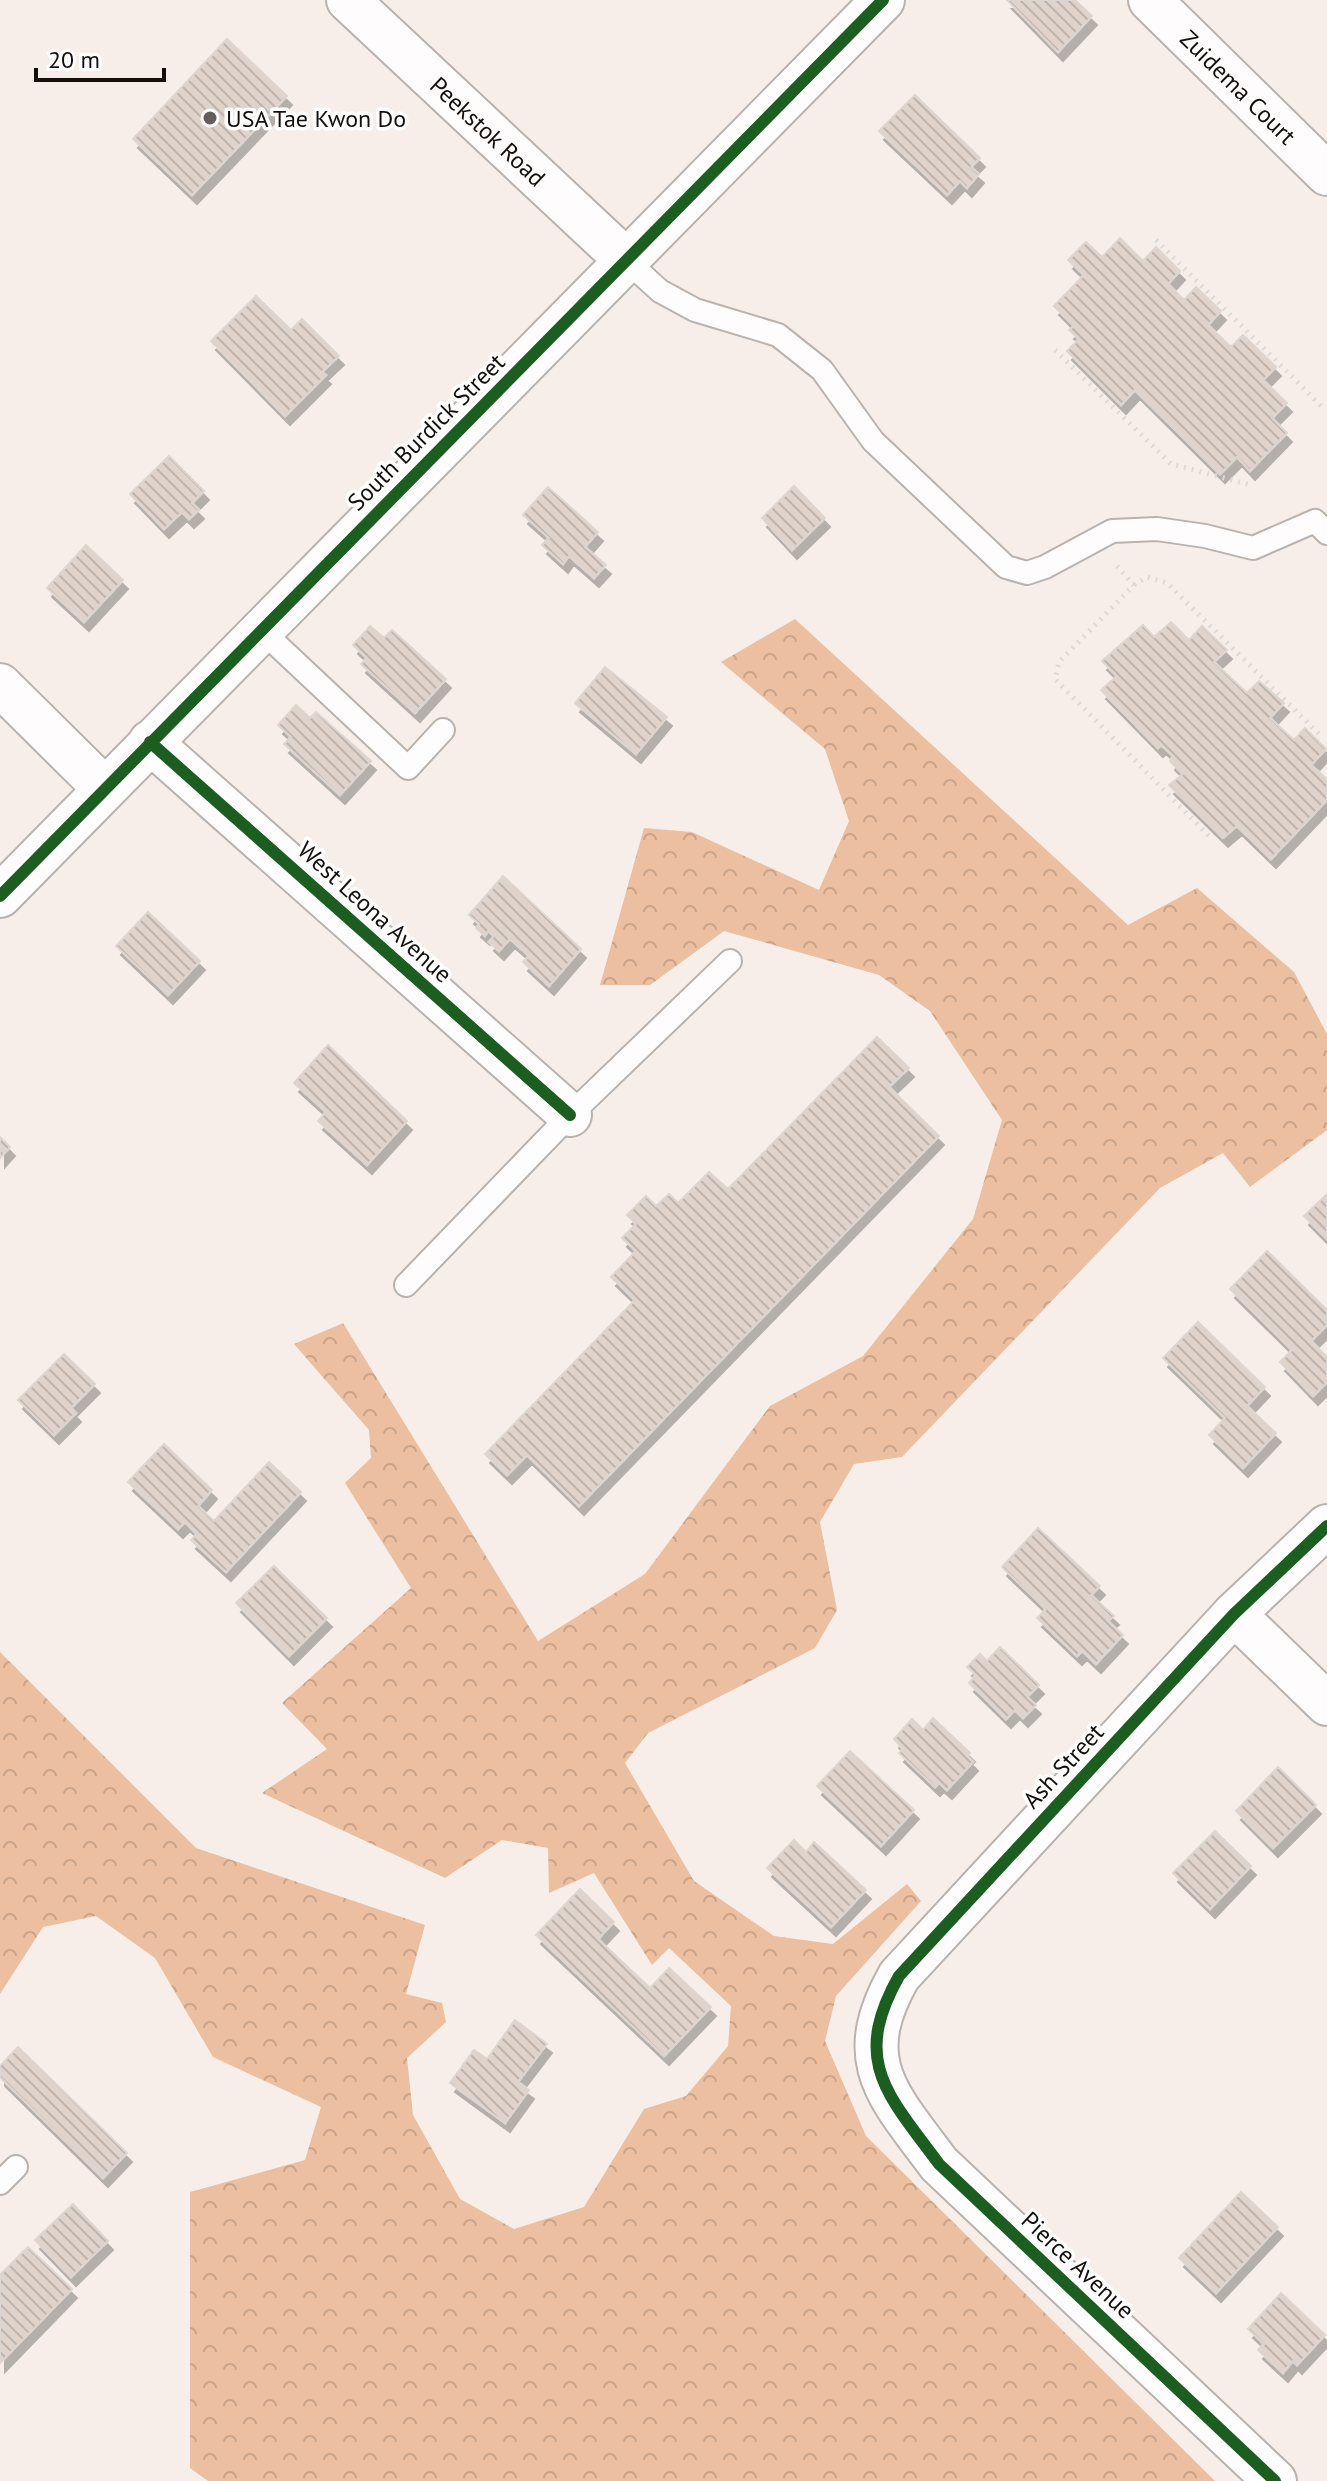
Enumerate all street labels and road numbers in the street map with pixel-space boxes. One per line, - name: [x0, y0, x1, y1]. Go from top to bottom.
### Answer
- street label: Zuidema Court: [1174, 23, 1303, 151]
- street label: Peekstok Road: [424, 70, 553, 193]
- street label: South Burdick Street: [341, 347, 511, 517]
- street label: West Leona Avenue: [291, 835, 459, 989]
- street label: Ash Street: [1016, 1717, 1110, 1815]
- street label: Pierce Avenue: [1015, 2205, 1141, 2325]

